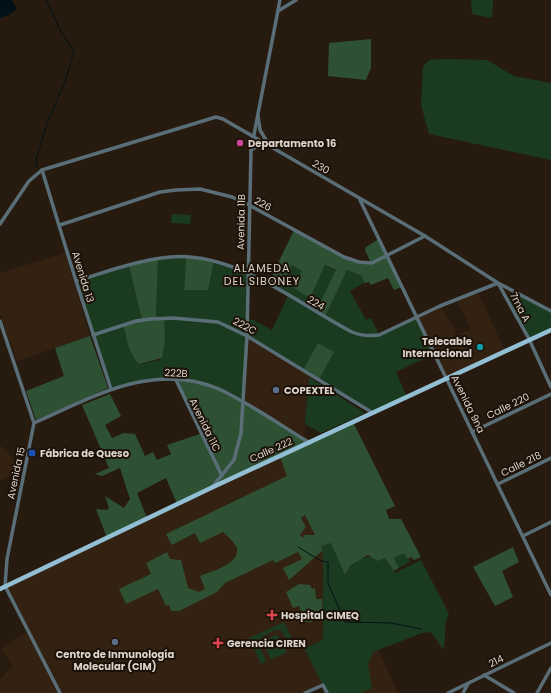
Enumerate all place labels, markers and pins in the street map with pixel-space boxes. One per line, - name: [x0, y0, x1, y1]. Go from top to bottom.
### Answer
- place label: Departamento 16: [248, 136, 336, 151]
- marker: Departamento 16: [235, 138, 245, 148]
- place label: Telecable Internacional: [402, 334, 472, 361]
- marker: Telecable Internacional: [475, 342, 485, 352]
- place label: COPEXTEL: [284, 383, 335, 398]
- marker: COPEXTEL: [271, 385, 281, 395]
- place label: Fábrica de Queso: [40, 446, 130, 461]
- marker: Fábrica de Queso: [27, 448, 37, 458]
- place label: Hospital CIMEQ: [281, 608, 359, 623]
- marker: Hospital CIMEQ: [266, 609, 278, 621]
- place label: Gerencia CIREN: [227, 636, 306, 651]
- marker: Centro de Inmunología Molecular (CIM): [110, 637, 120, 647]
- marker: Gerencia CIREN: [212, 637, 224, 649]
- place label: Centro de Inmunología Molecular (CIM): [56, 647, 175, 674]

